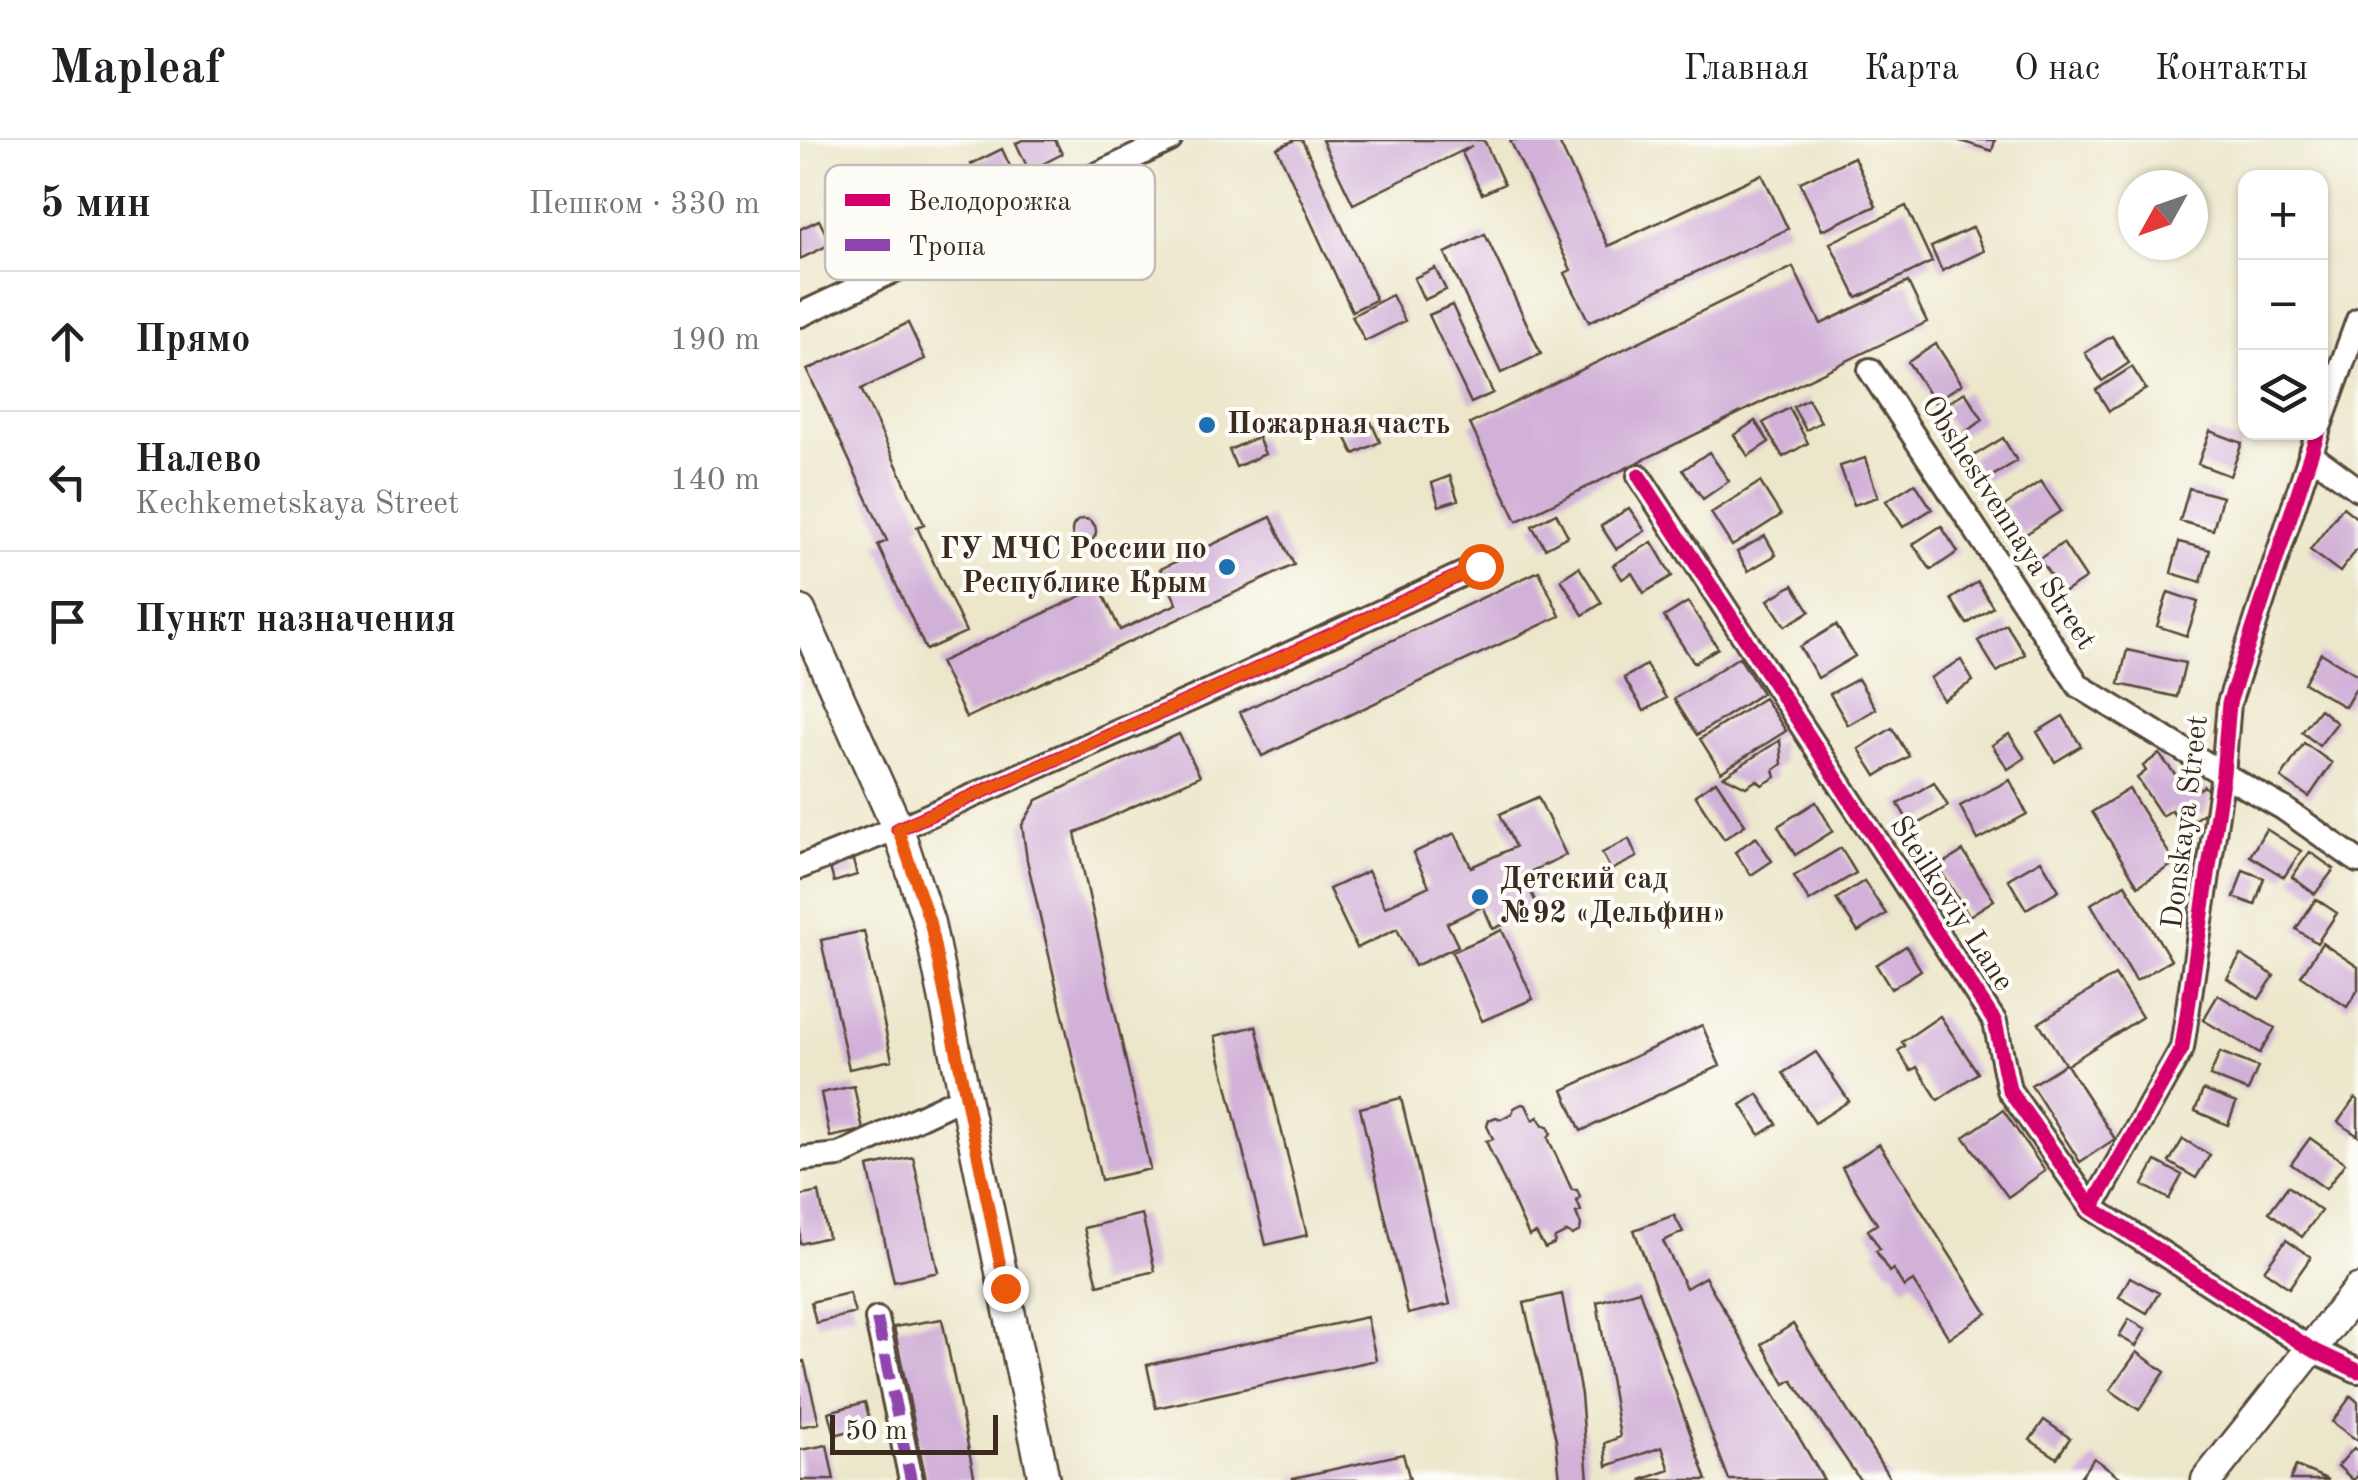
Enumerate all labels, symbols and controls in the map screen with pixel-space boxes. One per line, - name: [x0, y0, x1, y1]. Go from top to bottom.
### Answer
- text: Mapleaf: [50, 45, 222, 93]
- text: Главная: [1683, 52, 1809, 87]
- text: Карта: [1864, 52, 1959, 87]
- text: О нас: [2014, 52, 2100, 87]
- text: Контакты: [2155, 52, 2308, 87]
- legend: [825, 165, 1155, 280]
- north arrow: [2118, 170, 2208, 260]
- map controls: [2238, 170, 2328, 440]
- button: +: [2238, 170, 2328, 260]
- text: 5 мин: [40, 184, 151, 226]
- text: Пешком · 330 m: [528, 189, 760, 221]
- text: Велодорожка: [908, 189, 1072, 217]
- text: Тропа: [908, 234, 986, 262]
- button: −: [2238, 260, 2328, 350]
- icon: ahead: [40, 314, 95, 369]
- text: Прямо: [135, 322, 250, 360]
- text: 190 m: [670, 325, 760, 357]
- button: layers: [2238, 350, 2328, 440]
- street label: Obshestvennaya Street: [1915, 391, 2101, 655]
- place label: Пожарная часть: [1227, 410, 1450, 440]
- marker: Пожарная часть: [1196, 414, 1218, 436]
- text: Налево: [135, 442, 262, 480]
- icon: left: [40, 454, 95, 509]
- text: 140 m: [670, 465, 760, 497]
- text: Kechkemetskaya Street: [135, 489, 459, 521]
- place label: ГУ МЧС России по Республике Крым: [940, 535, 1207, 599]
- route start: [1458, 544, 1504, 590]
- marker: ГУ МЧС России по Республике Крым: [1216, 556, 1238, 578]
- icon: arrive: [40, 594, 95, 649]
- text: Пункт назначения: [135, 602, 456, 640]
- street label: Donskaya Street: [2158, 713, 2214, 931]
- street label: Steilkoviy Lane: [1884, 811, 2018, 997]
- place label: Детский сад №92 «Дельфин»: [1500, 865, 1726, 929]
- marker: Детский сад №92 «Дельфин»: [1469, 886, 1491, 908]
- route end: [983, 1266, 1029, 1312]
- scale bar: [830, 1410, 998, 1454]
- text: 50 m: [845, 1418, 908, 1446]

